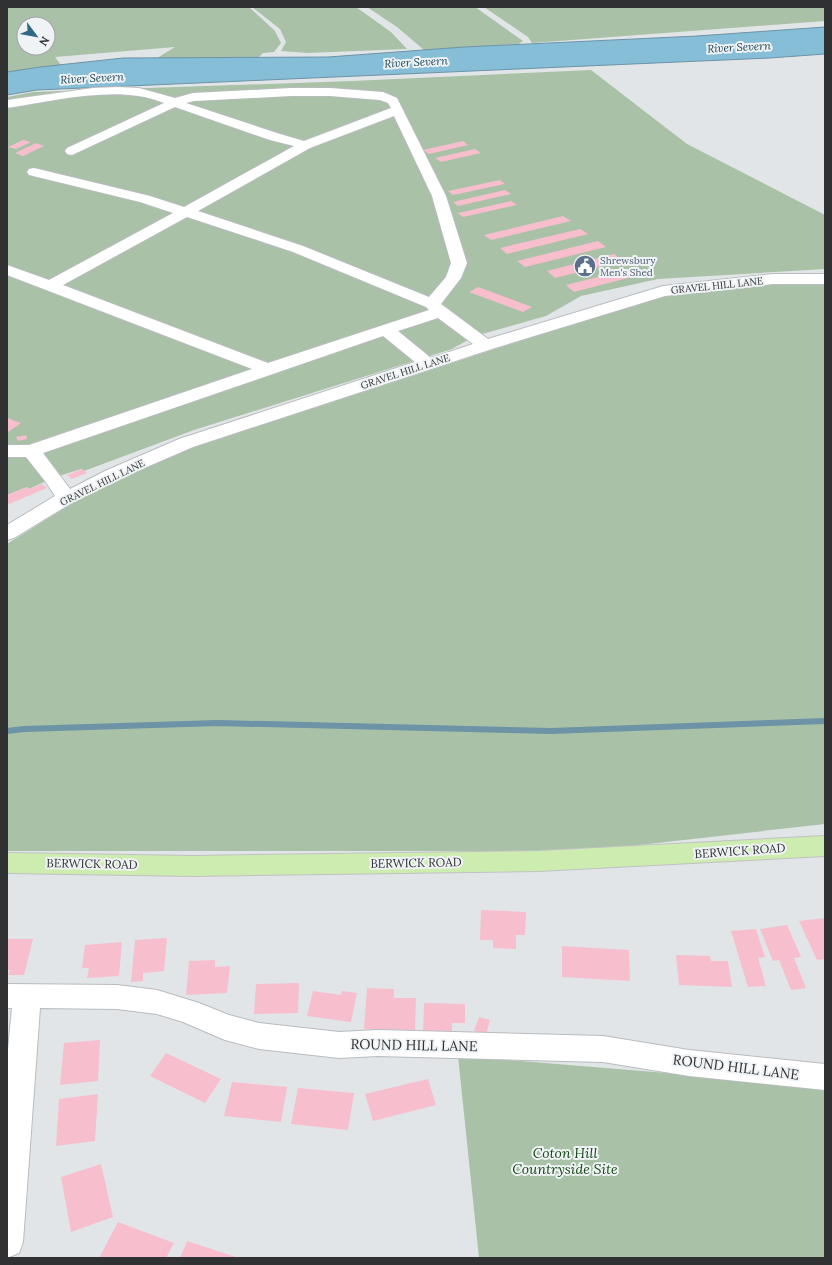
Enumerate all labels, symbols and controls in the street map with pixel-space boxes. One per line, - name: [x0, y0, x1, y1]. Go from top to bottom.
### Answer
- north arrow: [16, 16, 56, 56]
- text: N: [36, 34, 53, 49]
- water label: River Severn: [707, 38, 771, 56]
- water label: River Severn: [384, 53, 448, 71]
- water label: River Severn: [60, 69, 124, 87]
- public building icon: Shrewsbury Men's Shed: [572, 253, 598, 279]
- place label: Shrewsbury Men's Shed: [600, 254, 656, 279]
- street label: GRAVEL HILL LANE: [670, 274, 764, 297]
- street label: GRAVEL HILL LANE: [359, 351, 451, 392]
- street label: GRAVEL HILL LANE: [58, 456, 147, 509]
- street label: BERWICK ROAD: [694, 840, 786, 861]
- street label: BERWICK ROAD: [370, 854, 462, 871]
- street label: BERWICK ROAD: [46, 855, 138, 872]
- street label: ROUND HILL LANE: [350, 1035, 478, 1055]
- street label: ROUND HILL LANE: [672, 1050, 800, 1084]
- park label: Coton Hill Countryside Site: [512, 1144, 618, 1178]

